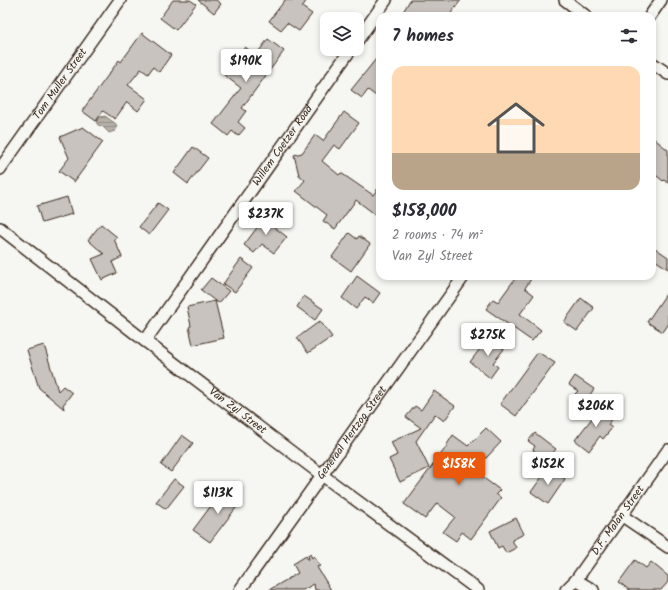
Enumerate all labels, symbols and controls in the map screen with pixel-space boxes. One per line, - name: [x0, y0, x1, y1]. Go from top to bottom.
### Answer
- map controls: [320, 12, 364, 56]
- button: layers: [320, 12, 364, 56]
- text: 7 homes: [392, 23, 454, 50]
- icon: filters: [618, 25, 640, 47]
- street label: Tom Muller Street: [28, 44, 92, 124]
- pin: $190K: [218, 49, 274, 83]
- text: $190K: [230, 51, 262, 72]
- icon: home: [480, 92, 552, 164]
- street label: Willem Coetzer Road: [248, 101, 318, 190]
- text: $158,000: [392, 198, 456, 225]
- pin: $237K: [238, 202, 294, 236]
- text: $237K: [248, 204, 284, 225]
- text: 2 rooms · 74 m²: [392, 225, 483, 246]
- text: Van Zyl Street: [392, 246, 473, 267]
- pin: $275K: [460, 323, 516, 357]
- text: $275K: [470, 325, 506, 346]
- street label: Generaal Hertzog Street: [312, 382, 392, 483]
- street label: Van Zyl Street: [205, 383, 271, 439]
- pin: $206K: [568, 394, 624, 428]
- text: $206K: [578, 396, 614, 417]
- pin: $158K: [431, 452, 487, 486]
- pin: $152K: [520, 452, 576, 486]
- text: $158K: [442, 454, 476, 475]
- text: $152K: [531, 454, 565, 475]
- pin: $113K: [190, 481, 246, 515]
- street label: D.F. Malan Street: [587, 481, 650, 559]
- text: $113K: [203, 483, 233, 504]

